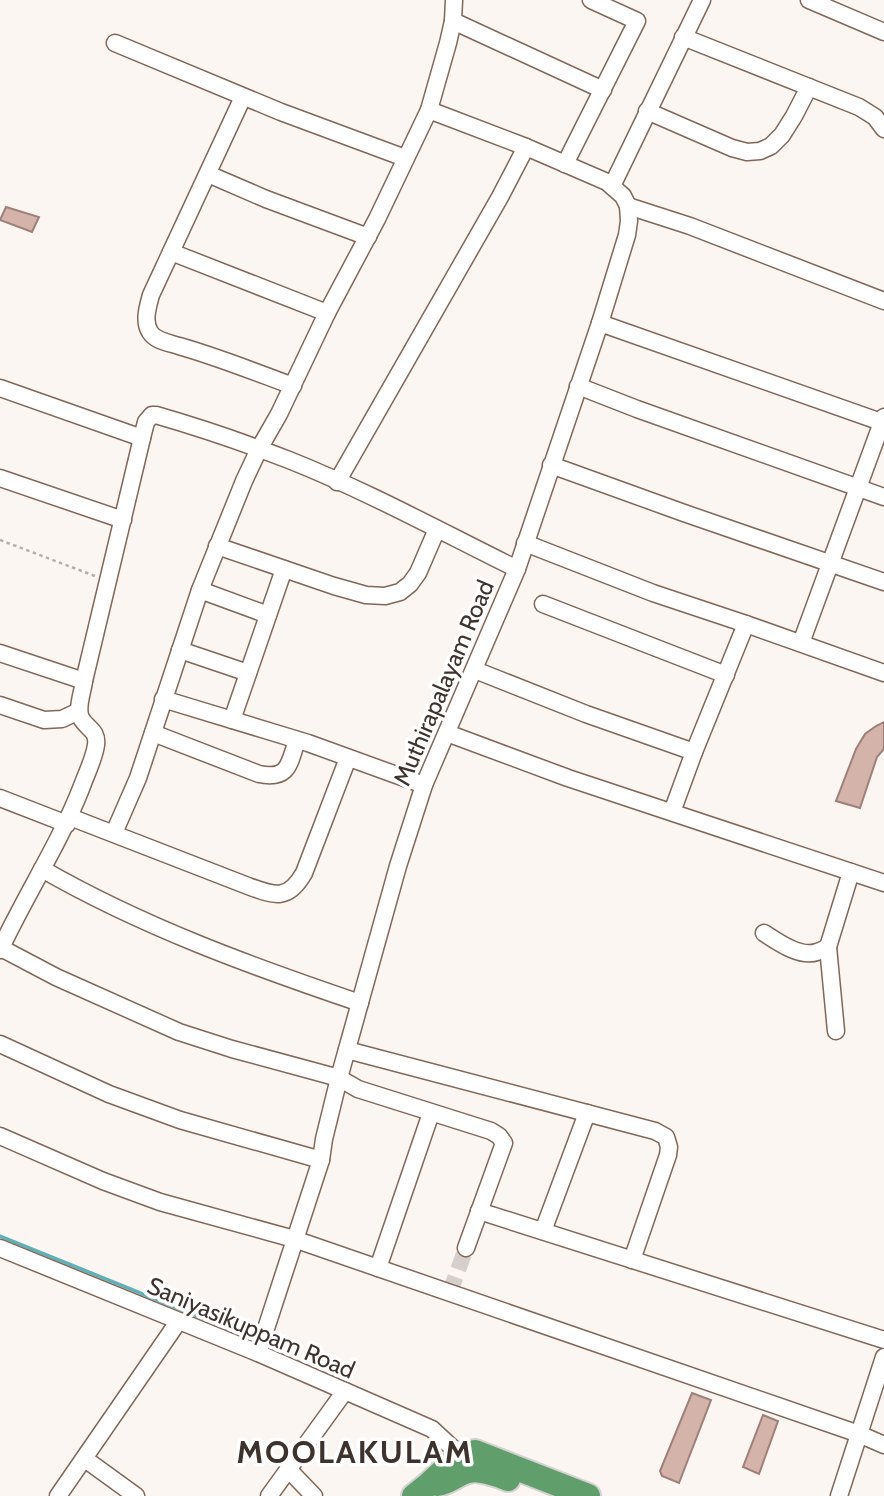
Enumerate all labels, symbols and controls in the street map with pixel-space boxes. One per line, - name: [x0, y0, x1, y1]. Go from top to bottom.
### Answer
- street label: Muthirapalayam Road: [387, 576, 500, 790]
- street label: Saniyasikuppam Road: [143, 1271, 359, 1384]
- district label: MOOLAKULAM: [237, 1432, 473, 1471]

